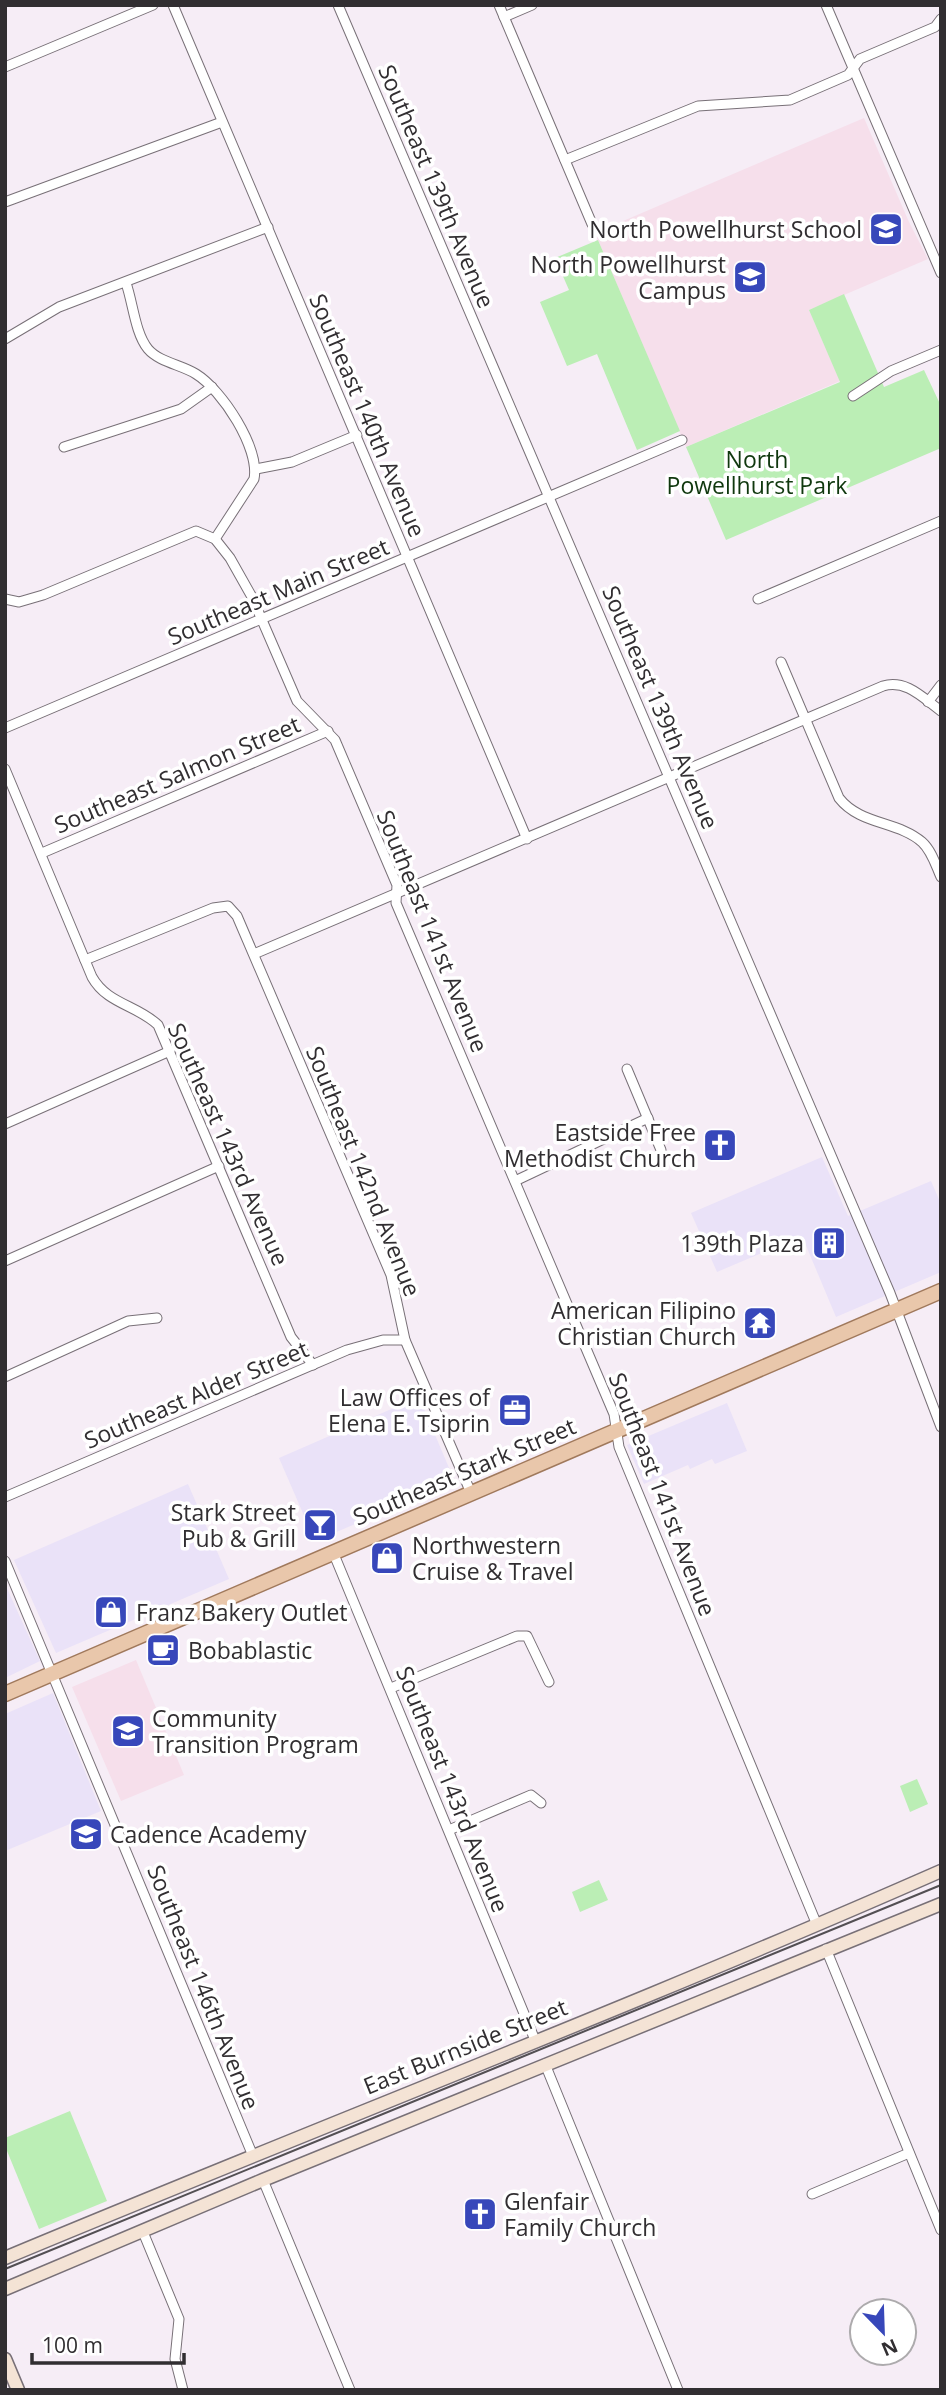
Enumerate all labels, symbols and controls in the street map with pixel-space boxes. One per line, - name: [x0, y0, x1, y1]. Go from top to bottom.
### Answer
- street label: Southeast 139th Avenue: [371, 59, 503, 313]
- school or university icon: North Powellhurst School: [867, 210, 905, 248]
- place label: North Powellhurst School: [589, 213, 862, 245]
- place label: North Powellhurst Campus: [530, 248, 726, 306]
- school or university icon: North Powellhurst Campus: [731, 258, 769, 296]
- street label: Southeast 140th Avenue: [302, 288, 434, 542]
- park label: North Powellhurst Park: [667, 443, 847, 501]
- street label: Southeast Main Street: [163, 530, 393, 652]
- street label: Southeast 139th Avenue: [595, 580, 727, 834]
- street label: Southeast Salmon Street: [49, 708, 305, 840]
- street label: Southeast 141st Avenue: [370, 805, 496, 1057]
- street label: Southeast 143rd Avenue: [161, 1018, 297, 1270]
- street label: Southeast 142nd Avenue: [299, 1041, 429, 1301]
- place label: Eastside Free Methodist Church: [504, 1116, 696, 1174]
- church icon: Eastside Free Methodist Church: [701, 1126, 739, 1164]
- building icon: 139th Plaza: [810, 1224, 848, 1262]
- place label: 139th Plaza: [680, 1227, 804, 1259]
- place label: American Filipino Christian Church: [551, 1294, 736, 1352]
- temple icon: American Filipino Christian Church: [741, 1304, 779, 1342]
- street label: Southeast Alder Street: [79, 1332, 313, 1456]
- street label: Southeast 141st Avenue: [602, 1368, 724, 1620]
- place label: Law Offices of Elena E. Tsiprin: [328, 1381, 491, 1439]
- office icon: Law Offices of Elena E. Tsiprin: [496, 1391, 534, 1429]
- street label: Southeast Stark Street: [348, 1410, 580, 1532]
- place label: Stark Street Pub & Grill: [171, 1496, 296, 1554]
- bar icon: Stark Street Pub & Grill: [301, 1506, 339, 1544]
- place label: Northwestern Cruise & Travel: [412, 1529, 573, 1587]
- shop icon: Northwestern Cruise & Travel: [368, 1539, 406, 1577]
- shop icon: Franz Bakery Outlet: [92, 1593, 130, 1631]
- place label: Franz Bakery Outlet: [136, 1596, 348, 1628]
- cafe icon: Bobablastic: [144, 1631, 182, 1669]
- place label: Bobablastic: [188, 1634, 312, 1666]
- street label: Southeast 143rd Avenue: [389, 1661, 517, 1917]
- place label: Community Transition Program: [152, 1702, 359, 1760]
- school or university icon: Community Transition Program: [109, 1712, 147, 1750]
- school or university icon: Cadence Academy: [67, 1815, 105, 1853]
- place label: Cadence Academy: [110, 1818, 307, 1850]
- street label: Southeast 146th Avenue: [140, 1860, 268, 2114]
- street label: East Burnside Street: [358, 1990, 572, 2102]
- place label: Glenfair Family Church: [504, 2185, 656, 2243]
- church icon: Glenfair Family Church: [461, 2195, 499, 2233]
- north arrow: [848, 2297, 918, 2367]
- scale bar: [32, 2322, 184, 2366]
- text: 100 m: [42, 2331, 103, 2359]
- text: N: [877, 2333, 902, 2363]

